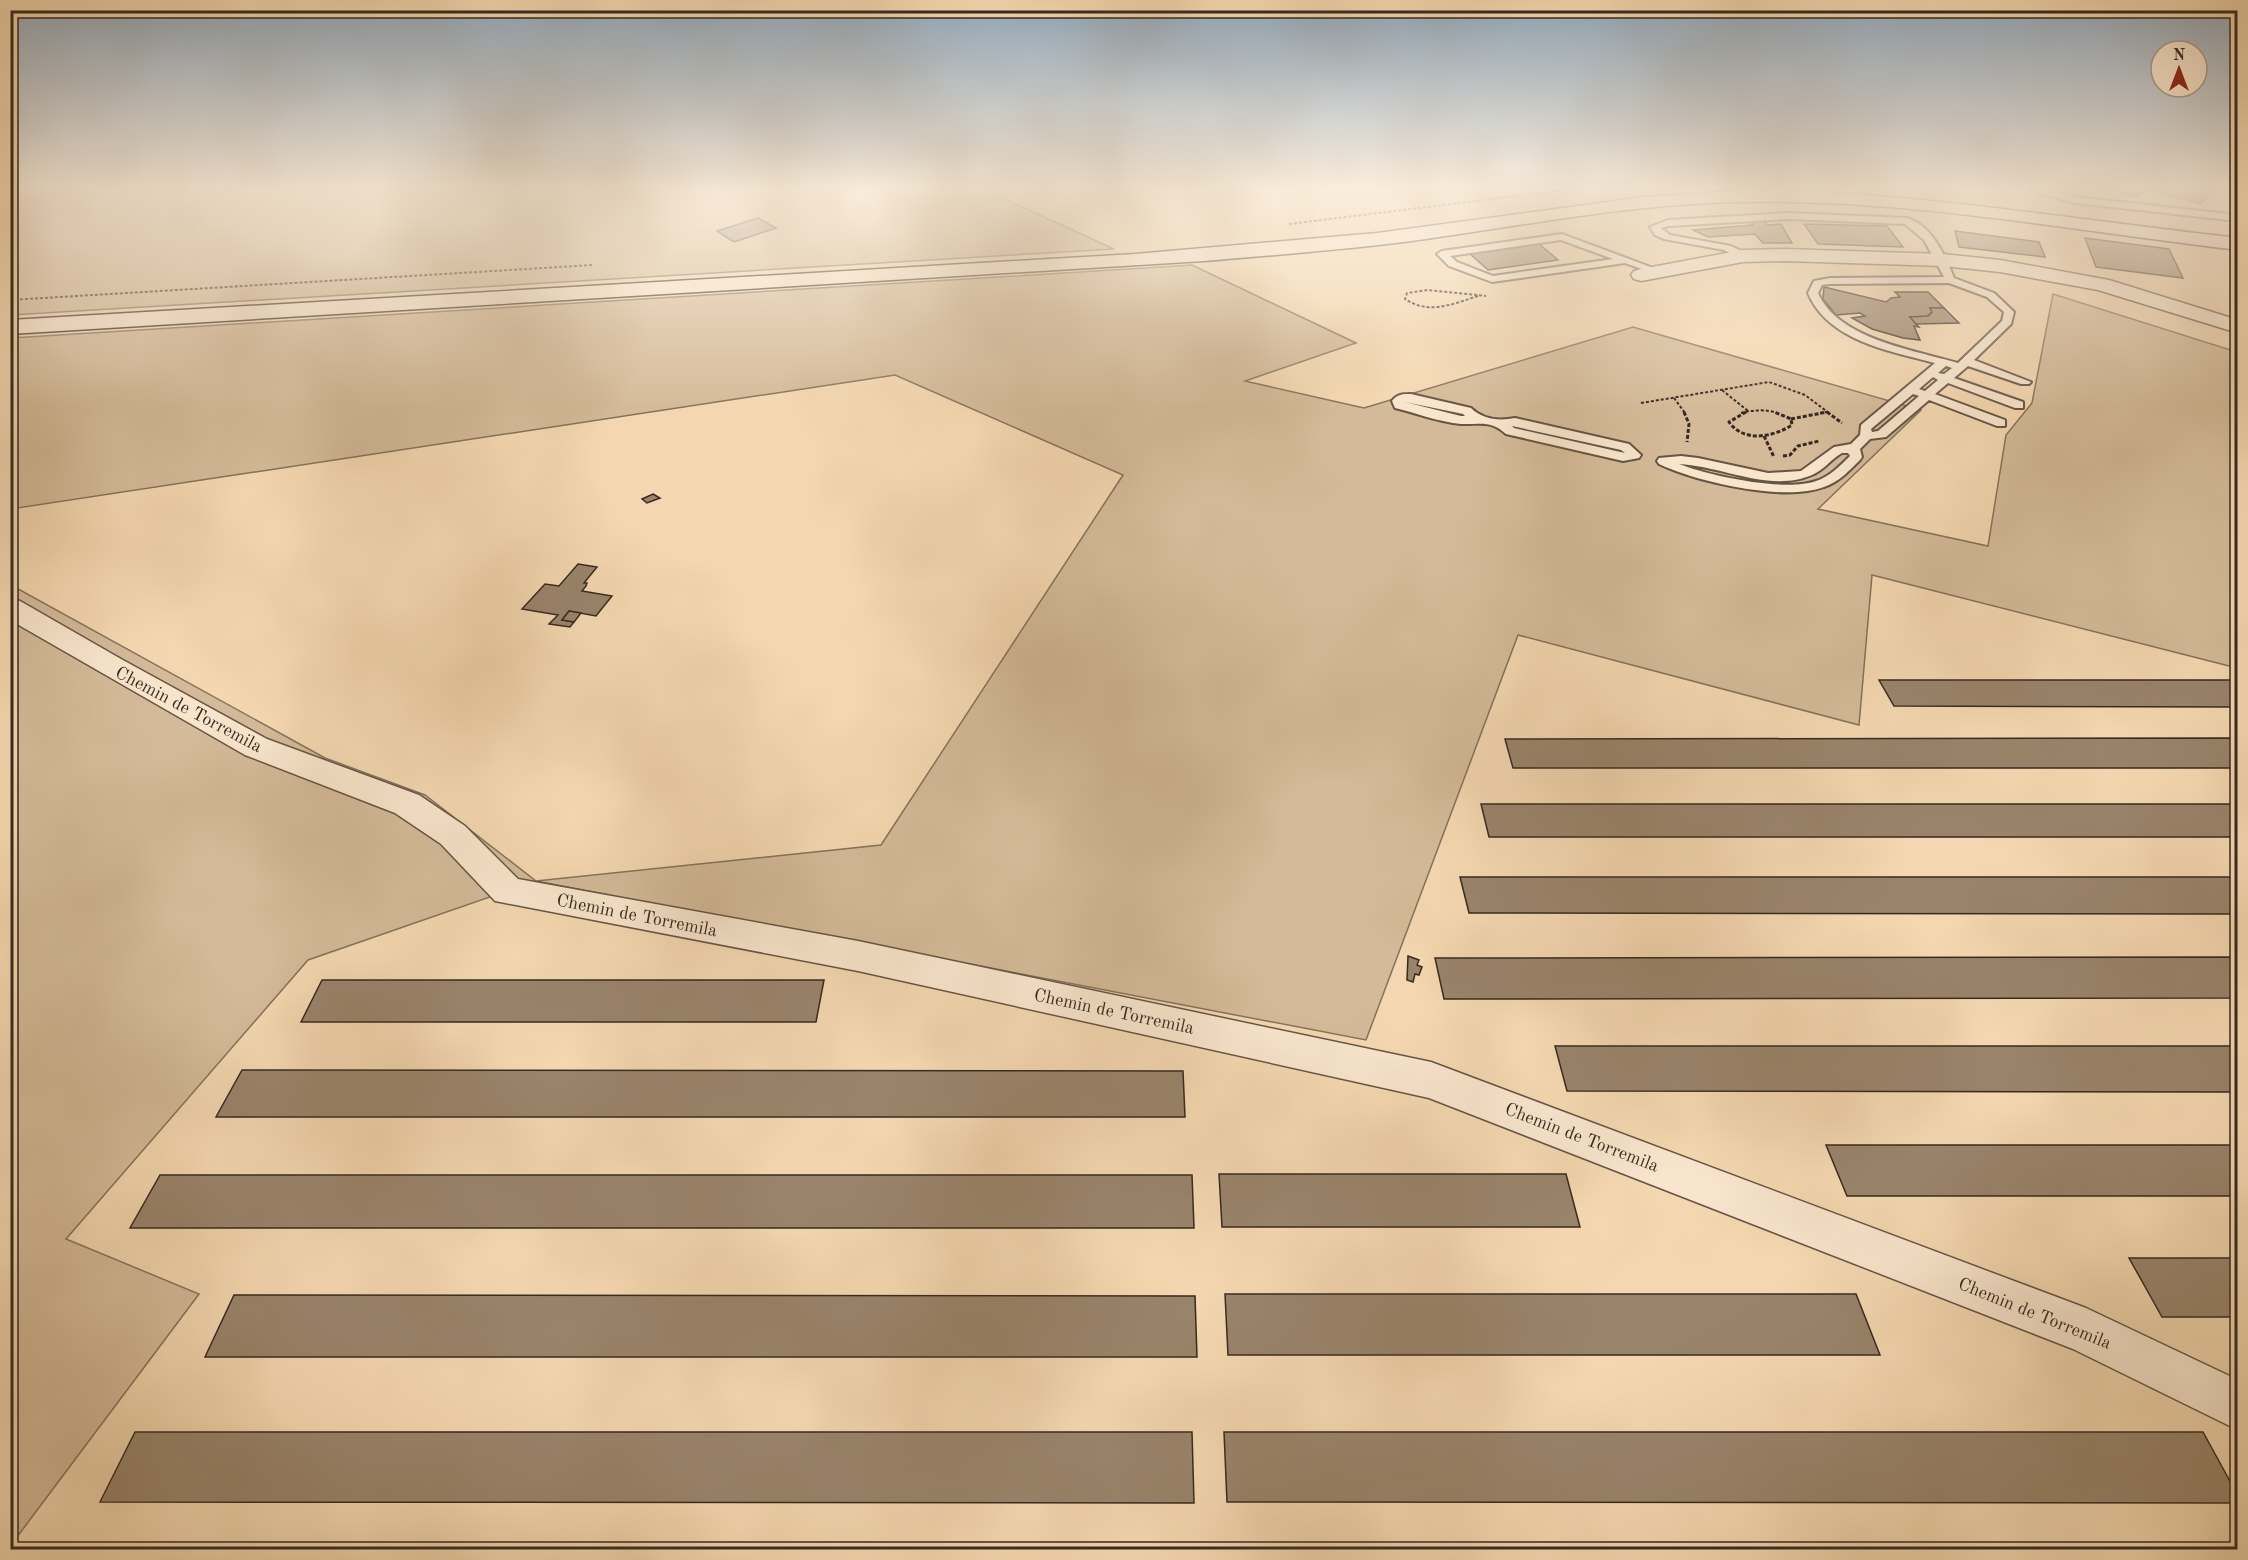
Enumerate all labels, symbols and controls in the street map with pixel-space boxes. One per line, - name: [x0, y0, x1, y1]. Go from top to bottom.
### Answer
- north arrow: [2149, 39, 2209, 99]
- text: N: [2173, 48, 2186, 64]
- street label: Chemin de Torremila: [112, 664, 265, 756]
- street label: Chemin de Torremila: [555, 892, 719, 940]
- street label: Chemin de Torremila: [1032, 986, 1196, 1038]
- street label: Chemin de Torremila: [1502, 1100, 1661, 1176]
- street label: Chemin de Torremila: [1956, 1275, 2114, 1353]

